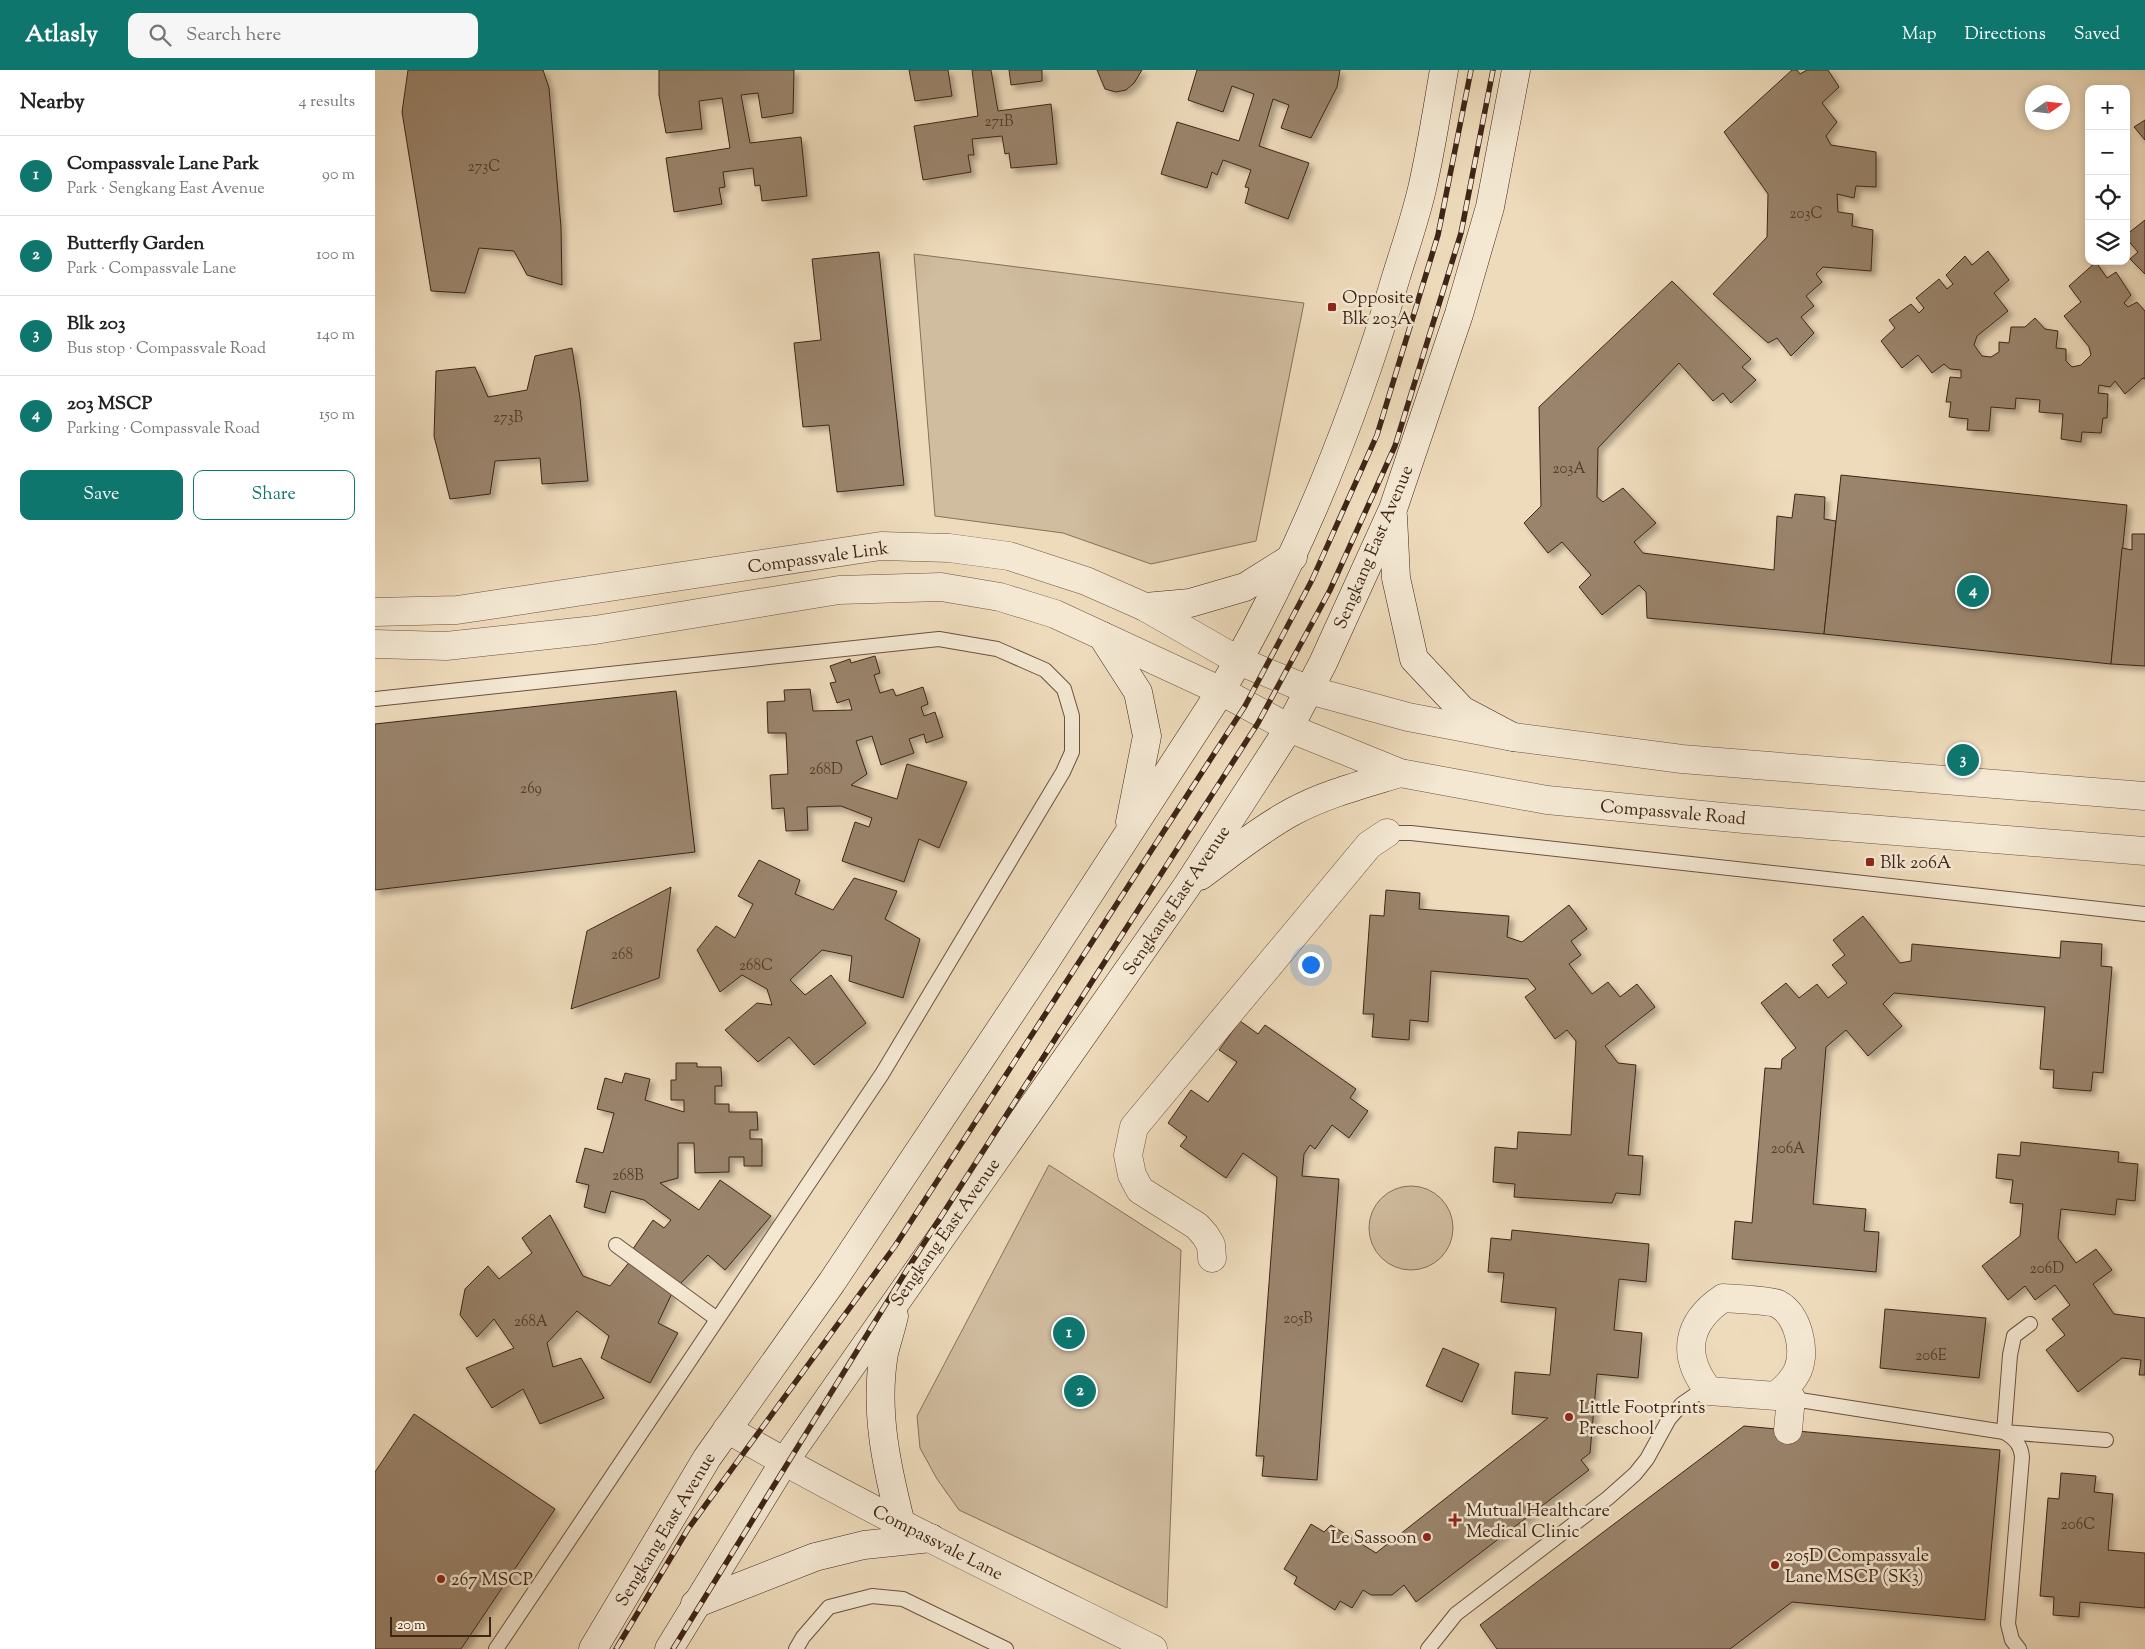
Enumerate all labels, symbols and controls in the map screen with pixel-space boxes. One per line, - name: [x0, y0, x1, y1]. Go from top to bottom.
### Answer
- search box: [128, 13, 478, 58]
- text: Atlasly: [25, 18, 98, 52]
- icon: search: [146, 21, 174, 49]
- text: Search here: [186, 22, 281, 49]
- text: Map: [1902, 22, 1937, 48]
- text: Directions: [1965, 22, 2046, 48]
- text: Saved: [2074, 22, 2120, 48]
- north arrow: [2025, 85, 2070, 130]
- map controls: [2085, 85, 2130, 265]
- button: +: [2085, 85, 2130, 130]
- text: Nearby: [20, 88, 85, 118]
- text: 4 results: [299, 91, 355, 114]
- house number: 271B: [984, 112, 1014, 133]
- button: −: [2085, 130, 2130, 175]
- text: Compassvale Lane Park: [67, 151, 259, 178]
- house number: 273C: [468, 157, 500, 178]
- text: 1: [33, 164, 39, 187]
- text: 90 m: [322, 164, 355, 187]
- button: locate: [2085, 175, 2130, 220]
- text: Park · Sengkang East Avenue: [67, 178, 265, 201]
- house number: 203C: [1790, 204, 1823, 225]
- button: layers: [2085, 220, 2130, 265]
- text: Butterfly Garden: [67, 231, 204, 258]
- text: 2: [32, 244, 40, 267]
- text: 100 m: [316, 244, 355, 267]
- text: Park · Compassvale Lane: [67, 258, 236, 281]
- place label: Opposite Blk 203A: [1342, 286, 1414, 333]
- marker: Opposite Blk 203A: [1326, 301, 1338, 313]
- text: Blk 203: [67, 311, 125, 338]
- text: 3: [33, 324, 39, 347]
- text: 140 m: [317, 324, 355, 347]
- text: Bus stop · Compassvale Road: [67, 338, 266, 361]
- text: 203 MSCP: [67, 391, 152, 418]
- text: 4: [32, 404, 40, 427]
- text: 150 m: [319, 404, 355, 427]
- house number: 273B: [493, 408, 524, 429]
- text: Parking · Compassvale Road: [67, 418, 260, 441]
- house number: 203A: [1552, 459, 1586, 480]
- street label: Sengkang East Avenue: [1329, 462, 1421, 634]
- button: Save: [20, 470, 183, 520]
- button: Share: [193, 470, 355, 520]
- street label: Compassvale Link: [746, 536, 891, 582]
- pin: 4: [1957, 572, 1989, 610]
- pin: 3: [1947, 741, 1979, 779]
- house number: 268D: [809, 760, 843, 781]
- house number: 269: [520, 779, 542, 800]
- street label: Compassvale Road: [1599, 795, 1747, 833]
- street label: Sengkang East Avenue: [1118, 821, 1238, 981]
- place label: Blk 206A: [1880, 851, 1952, 877]
- marker: Blk 206A: [1864, 856, 1876, 868]
- house number: 268: [611, 945, 633, 966]
- your location: [1298, 952, 1324, 978]
- house number: 268C: [739, 956, 773, 977]
- house number: 206A: [1771, 1139, 1805, 1160]
- street label: Sengkang East Avenue: [886, 1154, 1008, 1313]
- house number: 268B: [612, 1166, 644, 1187]
- house number: 206D: [2030, 1259, 2064, 1280]
- house number: 205B: [1283, 1309, 1313, 1330]
- house number: 268A: [514, 1312, 548, 1333]
- pin: 1: [1053, 1314, 1085, 1352]
- house number: 206E: [1915, 1346, 1947, 1367]
- pin: 2: [1064, 1372, 1096, 1410]
- place label: Little Footprints Preschool: [1579, 1396, 1705, 1443]
- marker: Little Footprints Preschool: [1563, 1411, 1575, 1423]
- street label: Sengkang East Avenue: [610, 1448, 723, 1612]
- place label: Mutual Healthcare Medical Clinic: [1466, 1499, 1610, 1546]
- street label: Compassvale Lane: [867, 1500, 1007, 1588]
- marker: Mutual Healthcare Medical Clinic: [1448, 1513, 1462, 1527]
- house number: 206C: [2061, 1515, 2095, 1536]
- place label: Le Sassoon: [1330, 1526, 1417, 1552]
- marker: Le Sassoon: [1421, 1531, 1433, 1543]
- place label: 205D Compassvale Lane MSCP (SK3): [1785, 1544, 1929, 1591]
- marker: 205D Compassvale Lane MSCP (SK3): [1769, 1559, 1781, 1571]
- place label: 267 MSCP: [451, 1568, 533, 1594]
- marker: 267 MSCP: [435, 1573, 447, 1585]
- scale bar: [390, 1614, 491, 1637]
- text: 20 m: [397, 1616, 426, 1636]

